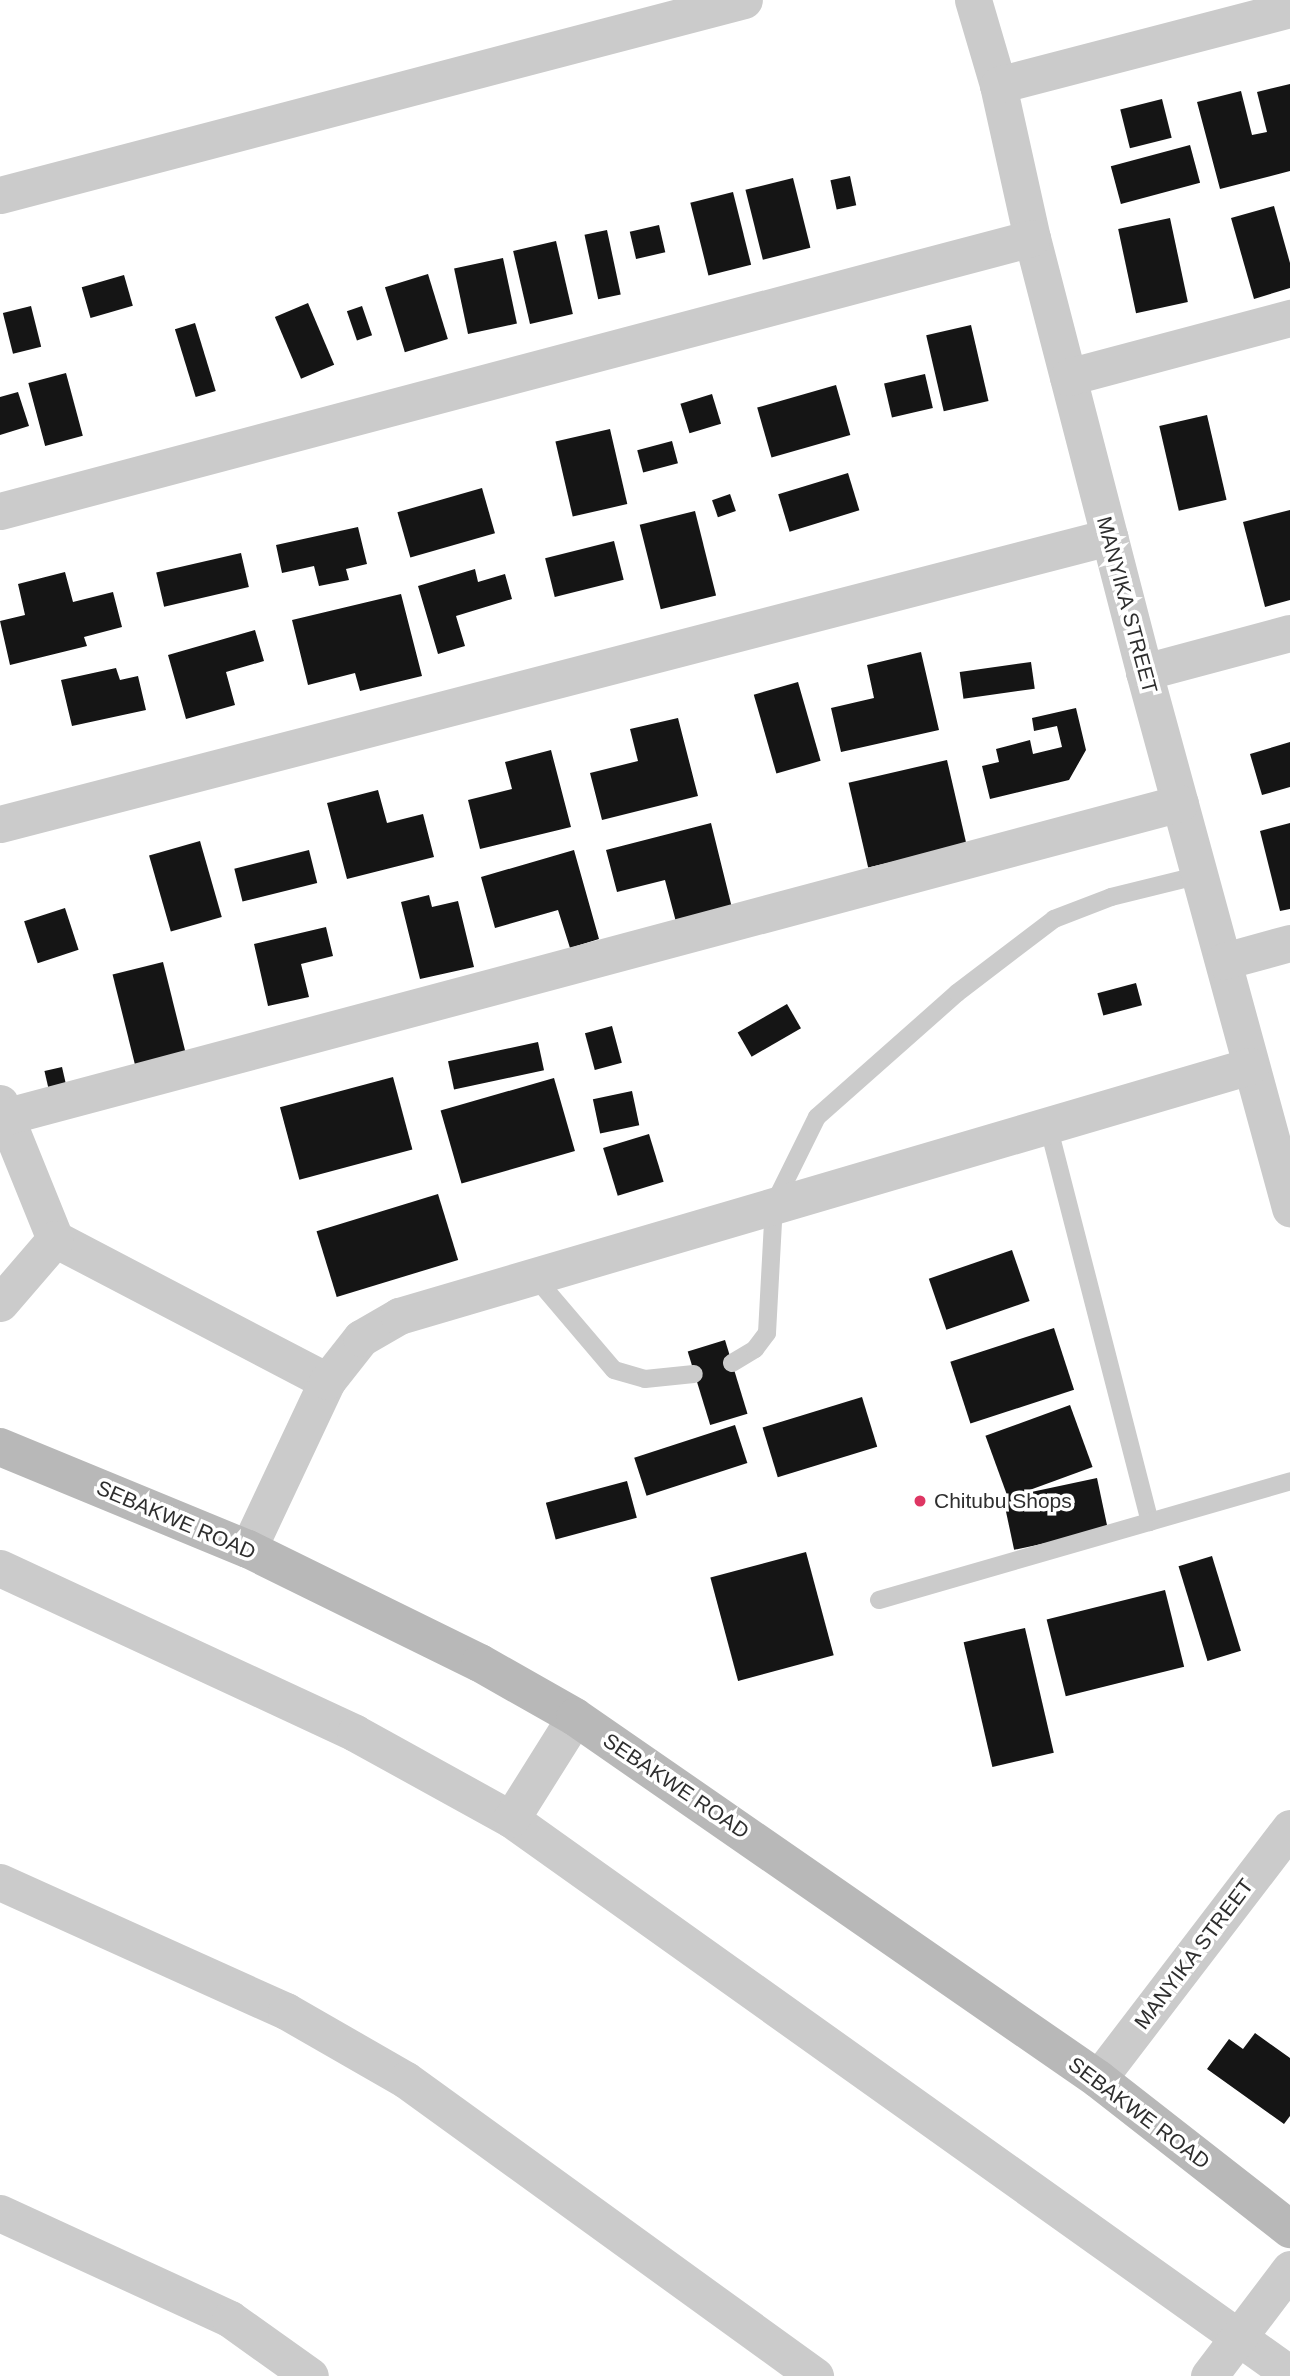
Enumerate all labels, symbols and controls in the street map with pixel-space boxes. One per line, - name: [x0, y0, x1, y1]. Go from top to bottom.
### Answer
- street label: MANYIKA STREET: [1091, 513, 1163, 697]
- street label: SEBAKWE ROAD: [93, 1475, 259, 1565]
- place label: Chitubu Shops: [934, 1488, 1072, 1514]
- marker: Chitubu Shops: [912, 1493, 928, 1509]
- street label: SEBAKWE ROAD: [598, 1728, 754, 1844]
- street label: MANYIKA STREET: [1129, 1873, 1259, 2035]
- street label: SEBAKWE ROAD: [1063, 2052, 1215, 2174]

